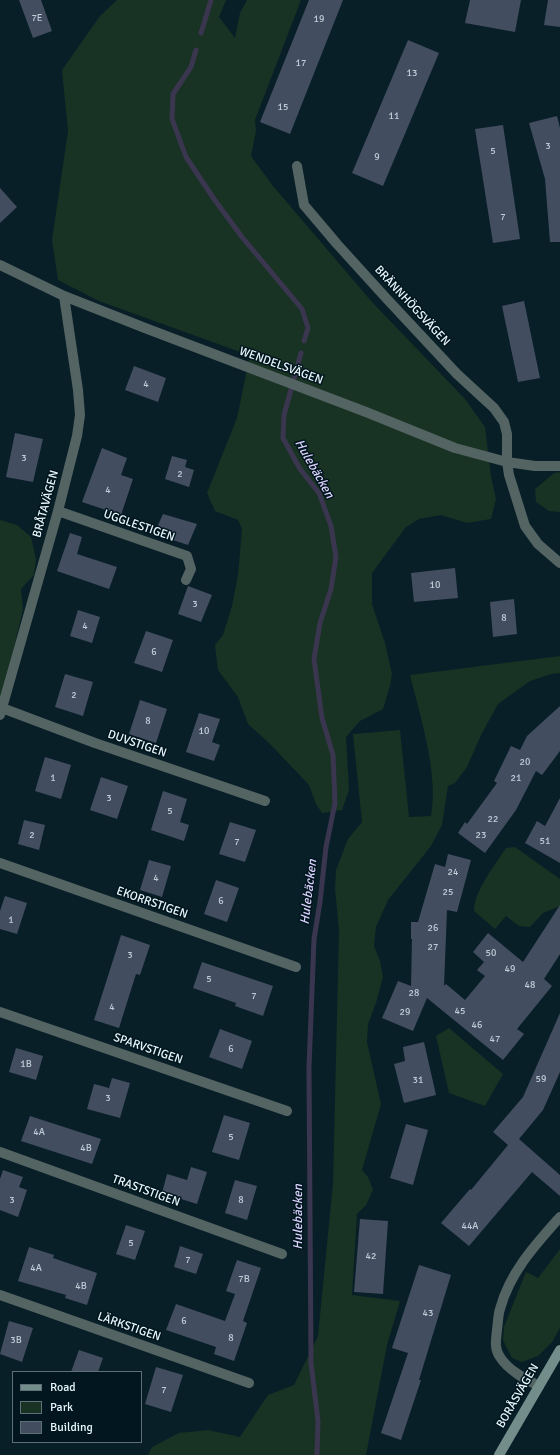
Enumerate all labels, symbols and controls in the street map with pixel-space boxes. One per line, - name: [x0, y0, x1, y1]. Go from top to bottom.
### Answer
- house number: 7E: [31, 12, 43, 24]
- house number: 19: [314, 13, 324, 25]
- house number: 17: [296, 57, 306, 69]
- house number: 13: [407, 67, 417, 79]
- house number: 15: [278, 101, 288, 113]
- house number: 11: [389, 110, 399, 122]
- house number: 3: [545, 140, 551, 152]
- house number: 5: [490, 145, 496, 157]
- house number: 9: [374, 151, 380, 163]
- house number: 7: [500, 211, 506, 223]
- street label: BRÄNNHÖGSVÄGEN: [371, 263, 453, 349]
- street label: WENDELSVÄGEN: [237, 344, 325, 388]
- house number: 4: [143, 378, 149, 390]
- water label: Hulebäcken: [291, 437, 337, 501]
- house number: 3: [21, 452, 27, 464]
- house number: 2: [177, 468, 183, 480]
- street label: BRÅTAVÄGEN: [30, 469, 62, 539]
- house number: 4: [105, 484, 111, 496]
- street label: UGGLESTIGEN: [101, 507, 177, 545]
- house number: 10: [430, 579, 440, 591]
- house number: 3: [192, 598, 198, 610]
- house number: 8: [501, 612, 507, 624]
- house number: 4: [82, 620, 88, 632]
- house number: 6: [151, 646, 157, 658]
- house number: 2: [71, 689, 77, 701]
- house number: 8: [145, 715, 151, 727]
- house number: 10: [199, 725, 209, 737]
- street label: DUVSTIGEN: [106, 727, 168, 761]
- house number: 20: [520, 756, 530, 768]
- house number: 1: [50, 772, 56, 784]
- house number: 21: [511, 772, 521, 784]
- house number: 3: [106, 792, 112, 804]
- house number: 5: [167, 805, 173, 817]
- house number: 22: [488, 813, 498, 825]
- house number: 2: [29, 829, 35, 841]
- house number: 23: [476, 829, 486, 841]
- house number: 51: [540, 835, 550, 847]
- house number: 7: [234, 836, 240, 848]
- water label: Hulebäcken: [297, 859, 321, 925]
- house number: 24: [448, 866, 458, 878]
- house number: 4: [153, 872, 159, 884]
- street label: EKORRSTIGEN: [114, 884, 190, 922]
- house number: 25: [443, 886, 453, 898]
- house number: 6: [218, 895, 224, 907]
- house number: 1: [8, 914, 14, 926]
- house number: 26: [428, 922, 438, 934]
- house number: 27: [428, 941, 438, 953]
- house number: 50: [486, 947, 496, 959]
- house number: 3: [127, 949, 133, 961]
- house number: 49: [505, 963, 515, 975]
- house number: 5: [206, 973, 212, 985]
- house number: 48: [525, 979, 535, 991]
- house number: 28: [409, 987, 419, 999]
- house number: 7: [251, 990, 257, 1002]
- house number: 4: [109, 1001, 115, 1013]
- house number: 45: [455, 1005, 465, 1017]
- house number: 29: [400, 1006, 410, 1018]
- house number: 46: [472, 1019, 482, 1031]
- street label: SPARVSTIGEN: [111, 1030, 185, 1068]
- house number: 47: [490, 1033, 500, 1045]
- house number: 6: [228, 1043, 234, 1055]
- house number: 1B: [20, 1058, 32, 1070]
- house number: 59: [536, 1073, 546, 1085]
- house number: 31: [413, 1074, 423, 1086]
- house number: 3: [105, 1092, 111, 1104]
- house number: 4A: [33, 1126, 45, 1138]
- house number: 5: [228, 1131, 234, 1143]
- house number: 4B: [80, 1142, 92, 1154]
- street label: TRASTSTIGEN: [110, 1172, 182, 1210]
- water label: Hulebäcken: [291, 1184, 307, 1250]
- house number: 3: [9, 1194, 15, 1206]
- house number: 8: [238, 1194, 244, 1206]
- house number: 44A: [462, 1220, 478, 1232]
- house number: 5: [128, 1237, 134, 1249]
- house number: 42: [366, 1250, 376, 1262]
- house number: 7: [185, 1254, 191, 1266]
- house number: 4A: [30, 1262, 42, 1274]
- house number: 7B: [238, 1273, 250, 1285]
- house number: 4B: [75, 1280, 87, 1292]
- house number: 43: [423, 1307, 433, 1319]
- street label: LÄRKSTIGEN: [95, 1309, 163, 1345]
- house number: 6: [181, 1315, 187, 1327]
- house number: 8: [228, 1332, 234, 1344]
- house number: 3B: [10, 1334, 22, 1346]
- street label: BORÅSVÄGEN: [494, 1361, 542, 1431]
- legend: [12, 1371, 142, 1443]
- text: Road: [50, 1380, 76, 1395]
- house number: 7: [161, 1384, 167, 1396]
- text: Park: [50, 1400, 73, 1415]
- text: Building: [50, 1420, 93, 1435]

